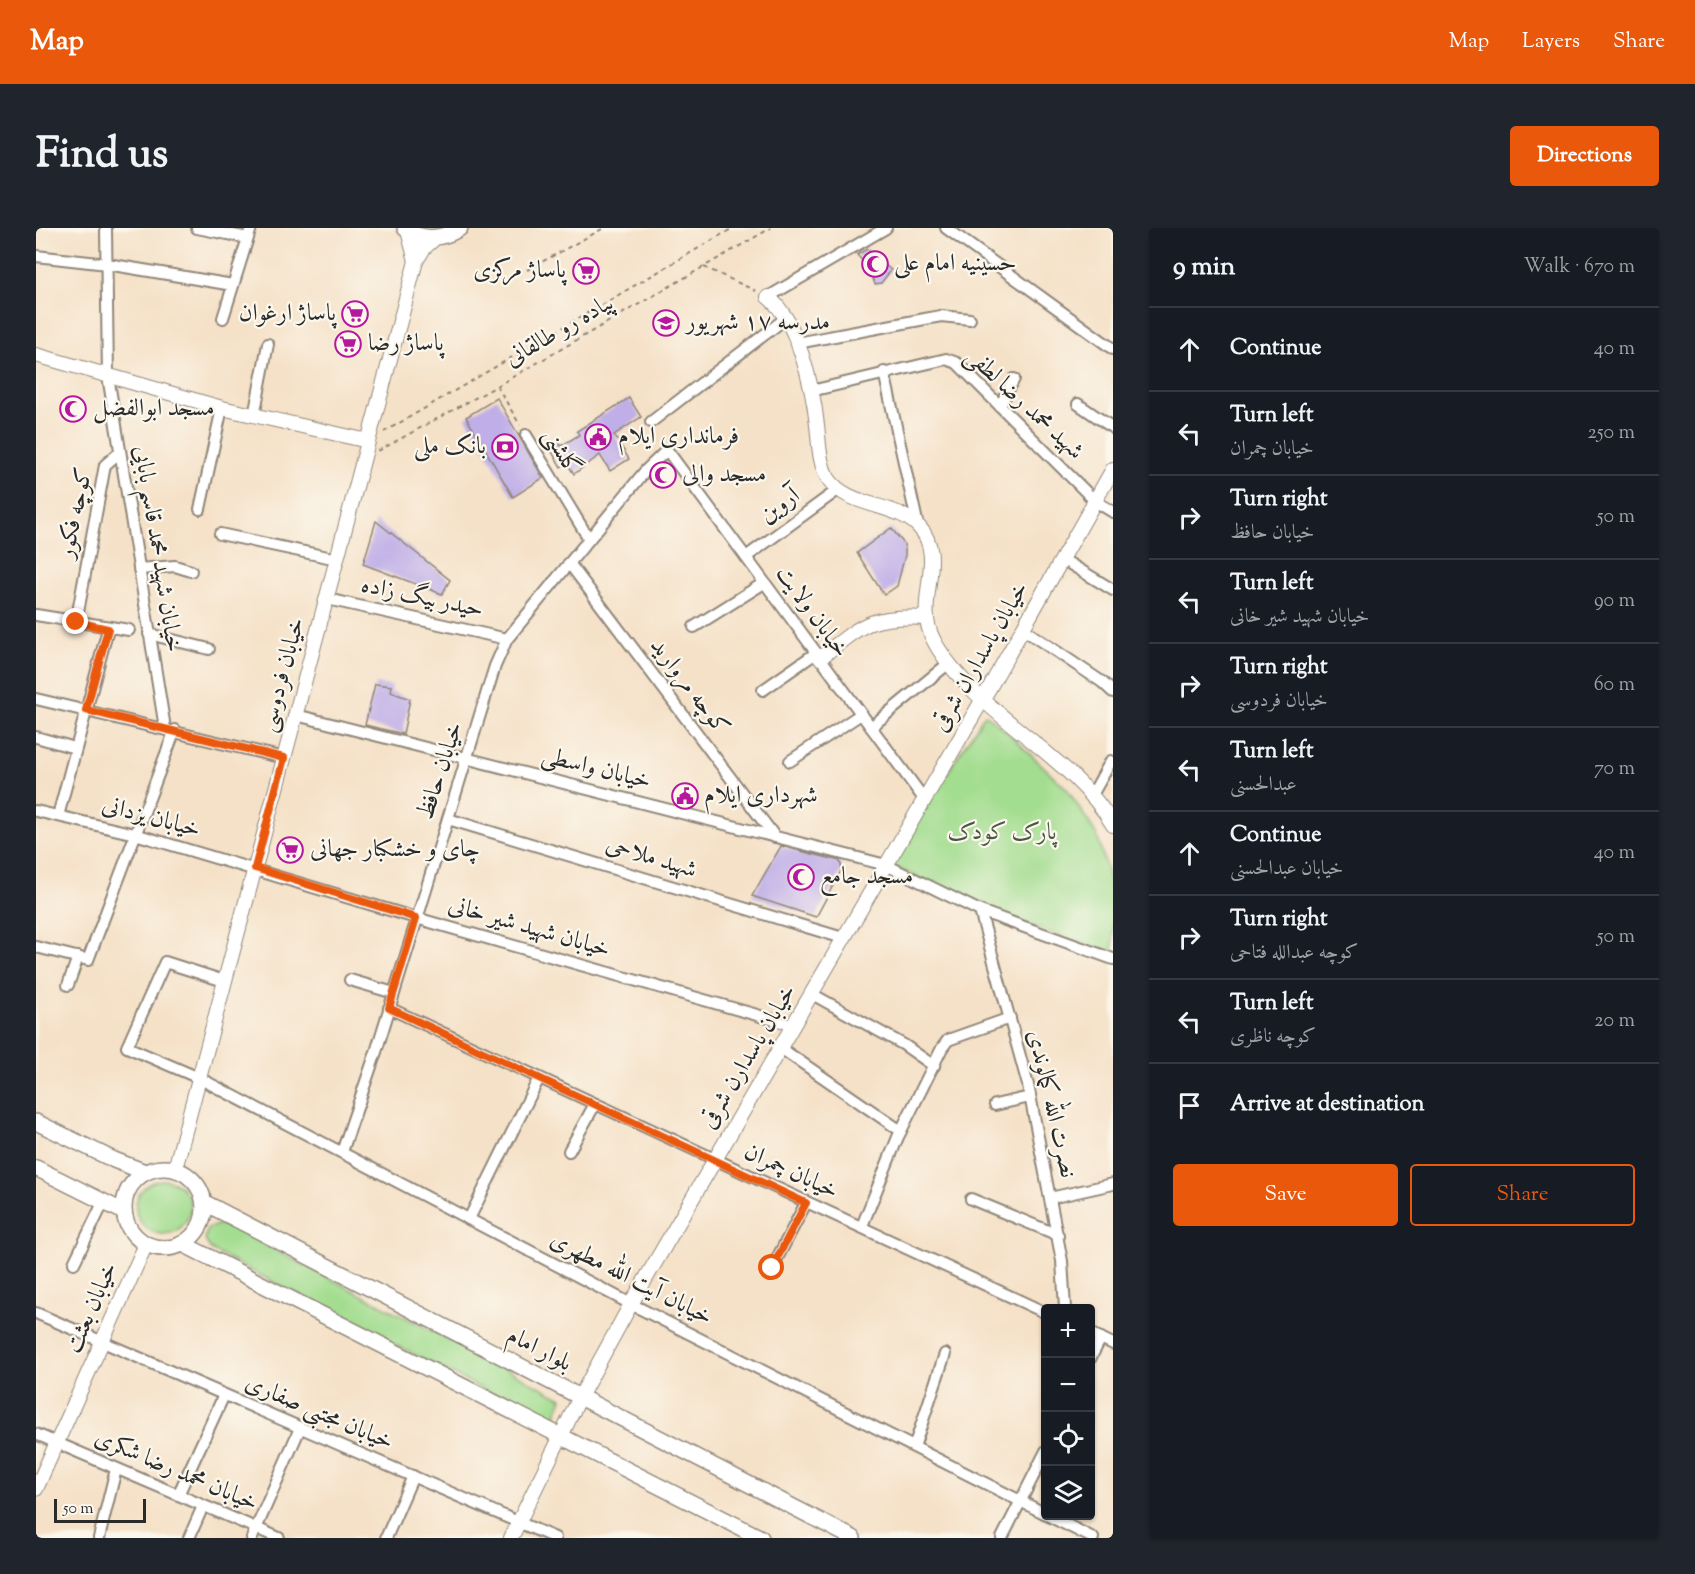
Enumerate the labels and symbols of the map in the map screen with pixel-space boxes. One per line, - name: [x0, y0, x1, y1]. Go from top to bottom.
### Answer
- place label: حسینیه امام علی: [894, 247, 1016, 283]
- mosque icon: حسینیه امام علی: [860, 249, 890, 279]
- place label: پاساژ مرکزی: [473, 254, 567, 288]
- supermarket icon: پاساژ مرکزی: [571, 256, 601, 286]
- street label: پیاده رو طالقانی: [499, 286, 621, 376]
- place label: پاساژ ارغوان: [239, 297, 337, 331]
- supermarket icon: پاساژ ارغوان: [340, 299, 370, 329]
- place label: مدرسه ۱۷ شهریور: [684, 306, 830, 340]
- school or university icon: مدرسه ۱۷ شهریور: [651, 308, 681, 338]
- place label: پاساژ رضا: [368, 327, 445, 361]
- supermarket icon: پاساژ رضا: [333, 329, 363, 359]
- street label: شهید محمد رضا لطفی: [957, 340, 1091, 468]
- place label: مسجد ابوالفضل: [93, 392, 215, 426]
- mosque icon: مسجد ابوالفضل: [58, 394, 88, 424]
- place label: فرمانداری ایلام: [618, 420, 739, 456]
- street label: گلشنی: [534, 422, 588, 482]
- public building icon: فرمانداری ایلام: [583, 422, 613, 452]
- place label: بانک ملی: [414, 430, 486, 464]
- bank icon: بانک ملی: [490, 432, 520, 462]
- street label: خیابان شهید محمد قاسم بابایی: [119, 443, 190, 656]
- place label: مسجد والی: [682, 458, 766, 492]
- mosque icon: مسجد والی: [648, 460, 678, 490]
- street label: کوچه فکور: [49, 465, 102, 563]
- street label: آروین: [752, 478, 810, 532]
- street label: خیابان ولایت: [767, 559, 857, 665]
- street label: حیدر بیگ زاده: [358, 568, 486, 628]
- street label: خیابان پاسداران شرقی: [924, 576, 1038, 738]
- route end: [62, 608, 88, 634]
- street label: خیابان فردوسی: [251, 614, 315, 736]
- street label: کوچه مروارید: [641, 631, 737, 743]
- street label: خیابان حافظ: [409, 718, 473, 824]
- street label: خیابان واسطی: [538, 739, 654, 799]
- place label: شهرداری ایلام: [704, 779, 818, 815]
- public building icon: شهرداری ایلام: [670, 781, 700, 811]
- street label: خیابان یزدانی: [98, 789, 204, 847]
- park label: پارک کودک: [947, 816, 1058, 850]
- street label: شهید ملاحی: [601, 828, 701, 888]
- place label: چای و خشکبار جهانی: [310, 833, 480, 867]
- supermarket icon: چای و خشکبار جهانی: [275, 835, 305, 865]
- place label: مسجد جامع: [820, 860, 913, 897]
- mosque icon: مسجد جامع: [786, 862, 816, 892]
- street label: خیابان شهید شیر خانی: [444, 889, 614, 967]
- street label: خیابان پاسدارن شرقی: [692, 978, 806, 1136]
- street label: نصرت الله کمالوندی: [1017, 1026, 1088, 1181]
- street label: خیابان چمران: [738, 1135, 844, 1209]
- street label: خیابان آیت الله مطهری: [544, 1220, 720, 1335]
- route start: [758, 1254, 784, 1280]
- street label: خیابان بعثت: [57, 1257, 127, 1359]
- street label: بلوار امام: [500, 1319, 578, 1383]
- street label: خیابان مجتبی صفاری: [239, 1366, 398, 1460]
- street label: خیابان محمد رضا شکری: [89, 1421, 263, 1521]
- scale bar: [54, 1496, 146, 1524]

